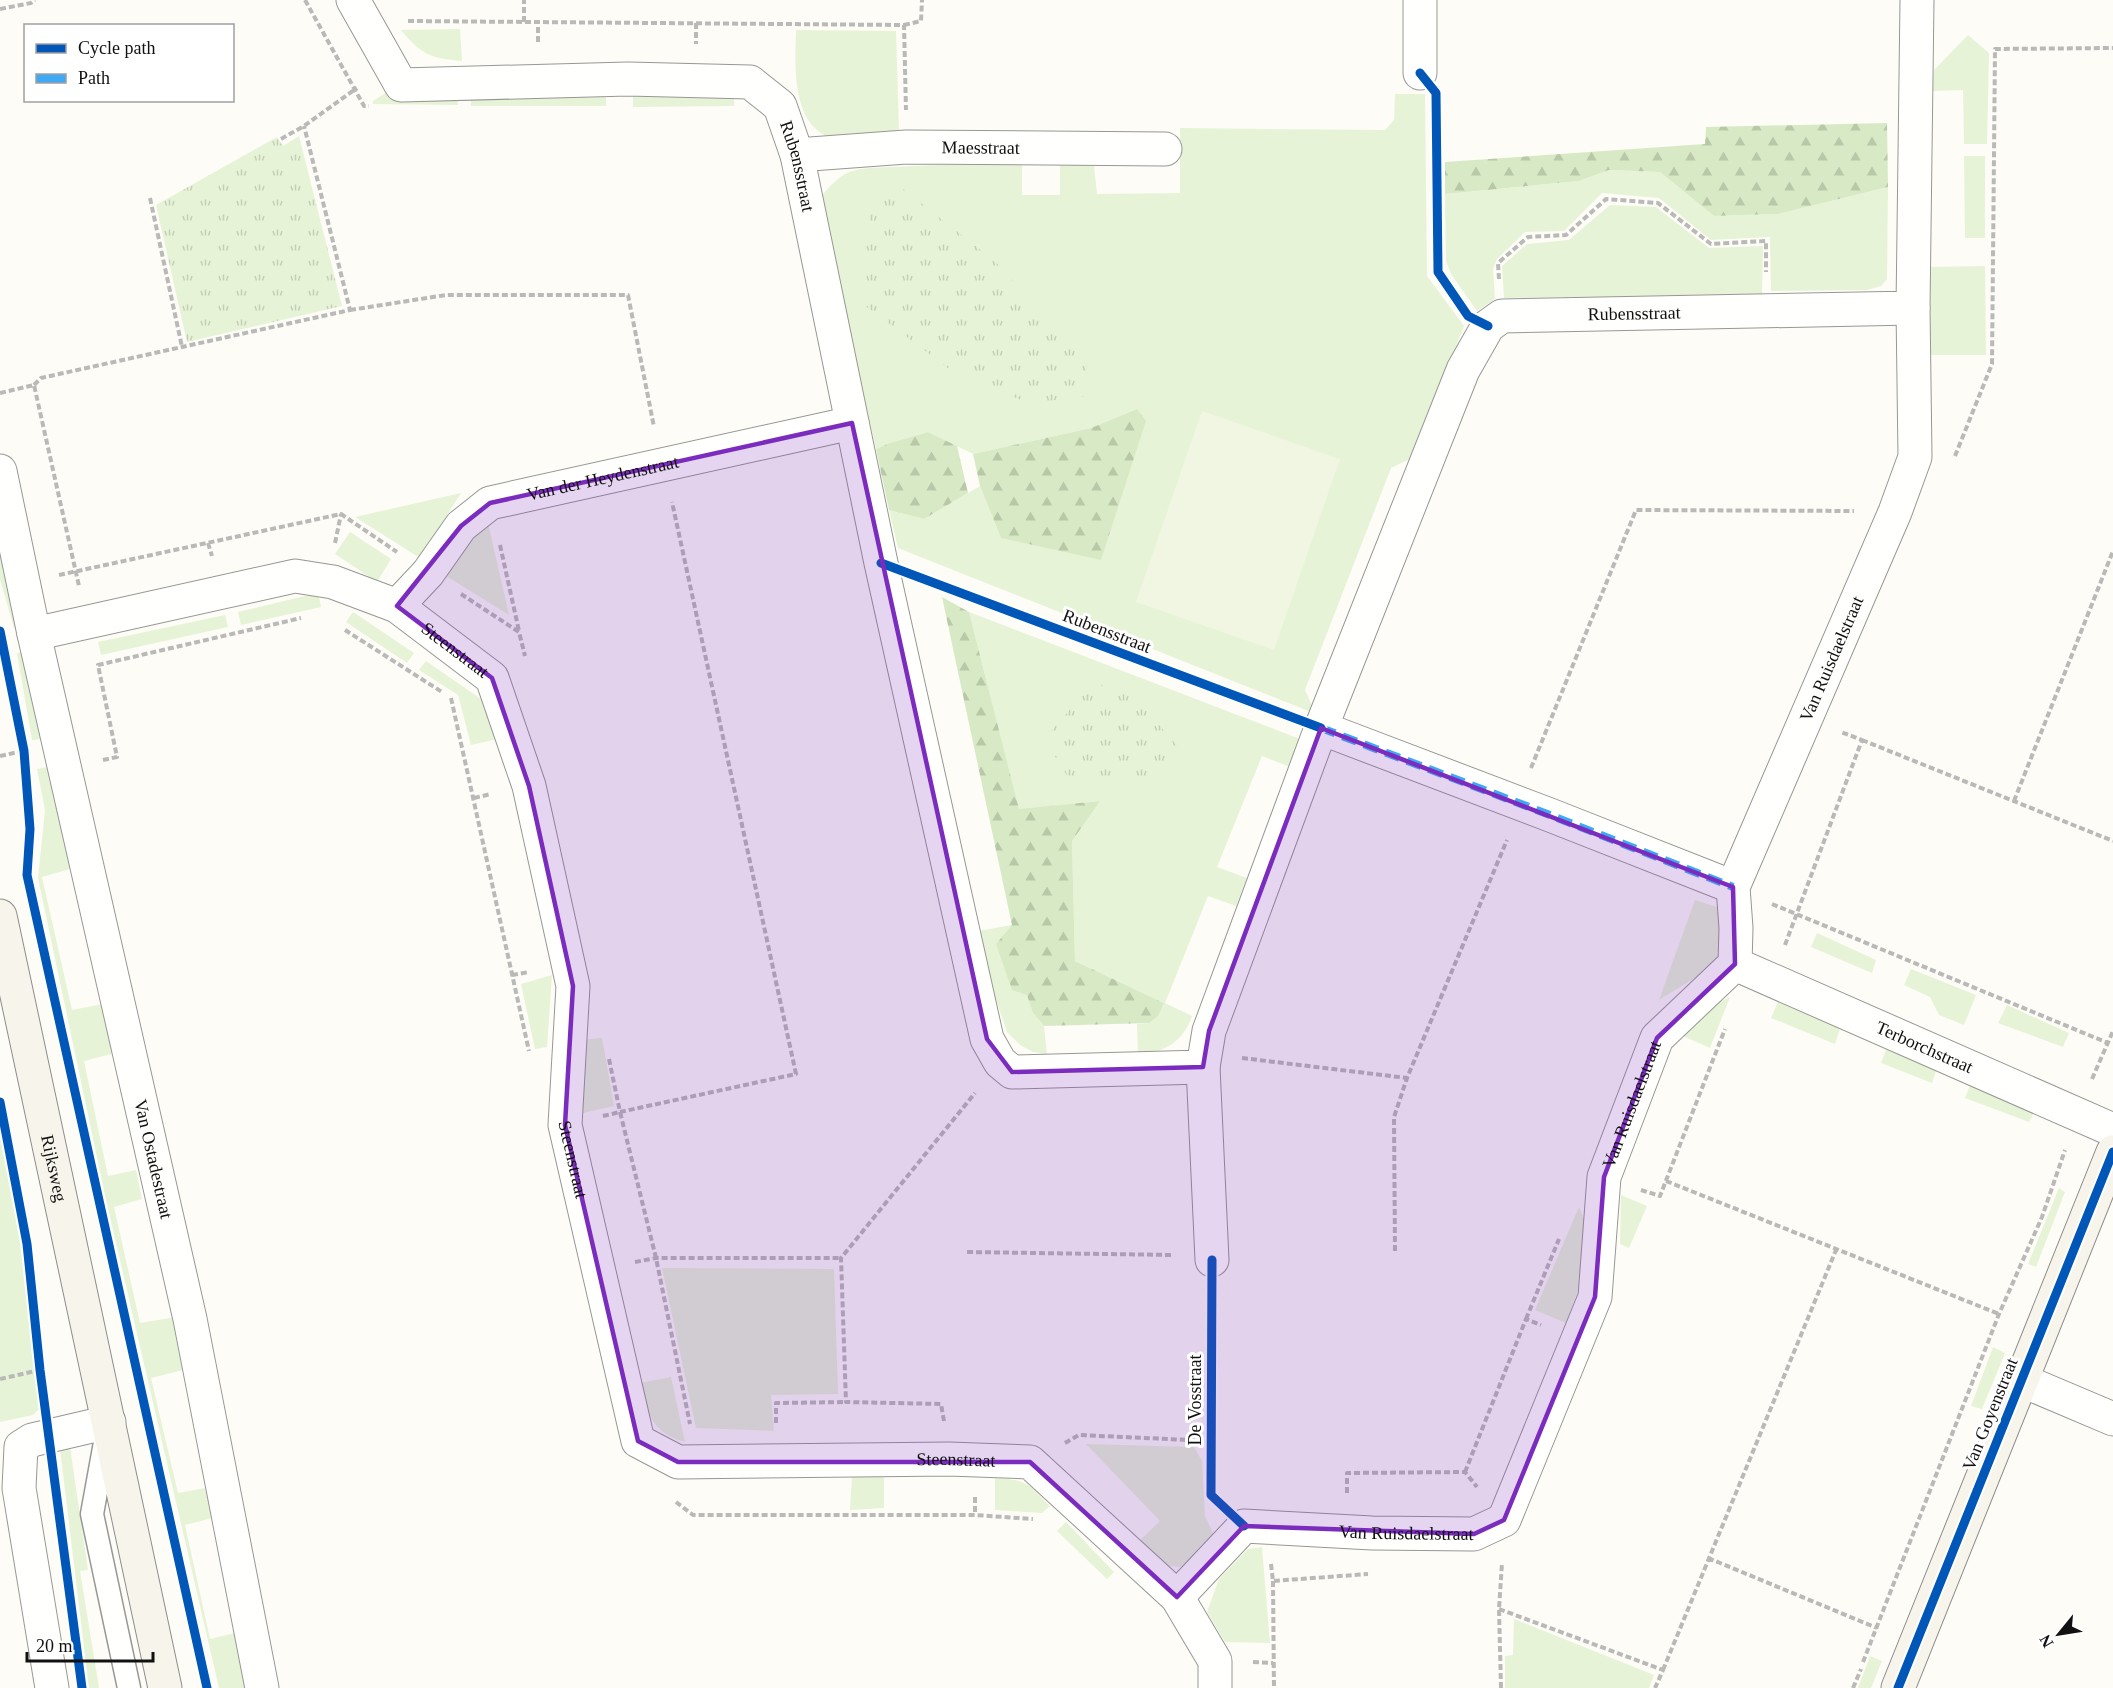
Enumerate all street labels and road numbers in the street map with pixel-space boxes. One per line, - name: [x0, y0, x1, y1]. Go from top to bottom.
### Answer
- street label: Rubensstraat: [776, 118, 818, 213]
- street label: Maesstraat: [942, 137, 1020, 158]
- street label: Rubensstraat: [1587, 303, 1681, 324]
- street label: Van der Heydenstraat: [525, 452, 680, 505]
- street label: Van Ruisdaelstraat: [1796, 593, 1867, 725]
- street label: Rubensstraat: [1060, 605, 1154, 657]
- street label: Steenstraat: [417, 618, 493, 682]
- street label: Terborchstraat: [1873, 1017, 1976, 1077]
- street label: Van Ruisdaelstraat: [1598, 1038, 1665, 1171]
- street label: Van Ostadestraat: [130, 1098, 177, 1221]
- street label: Steenstraat: [554, 1119, 592, 1200]
- street label: Rijksweg: [37, 1133, 71, 1204]
- street label: De Vosstraat: [1185, 1355, 1205, 1445]
- street label: Van Goyenstraat: [1958, 1355, 2022, 1473]
- street label: Steenstraat: [916, 1449, 996, 1471]
- street label: Van Ruisdaelstraat: [1338, 1521, 1474, 1544]

